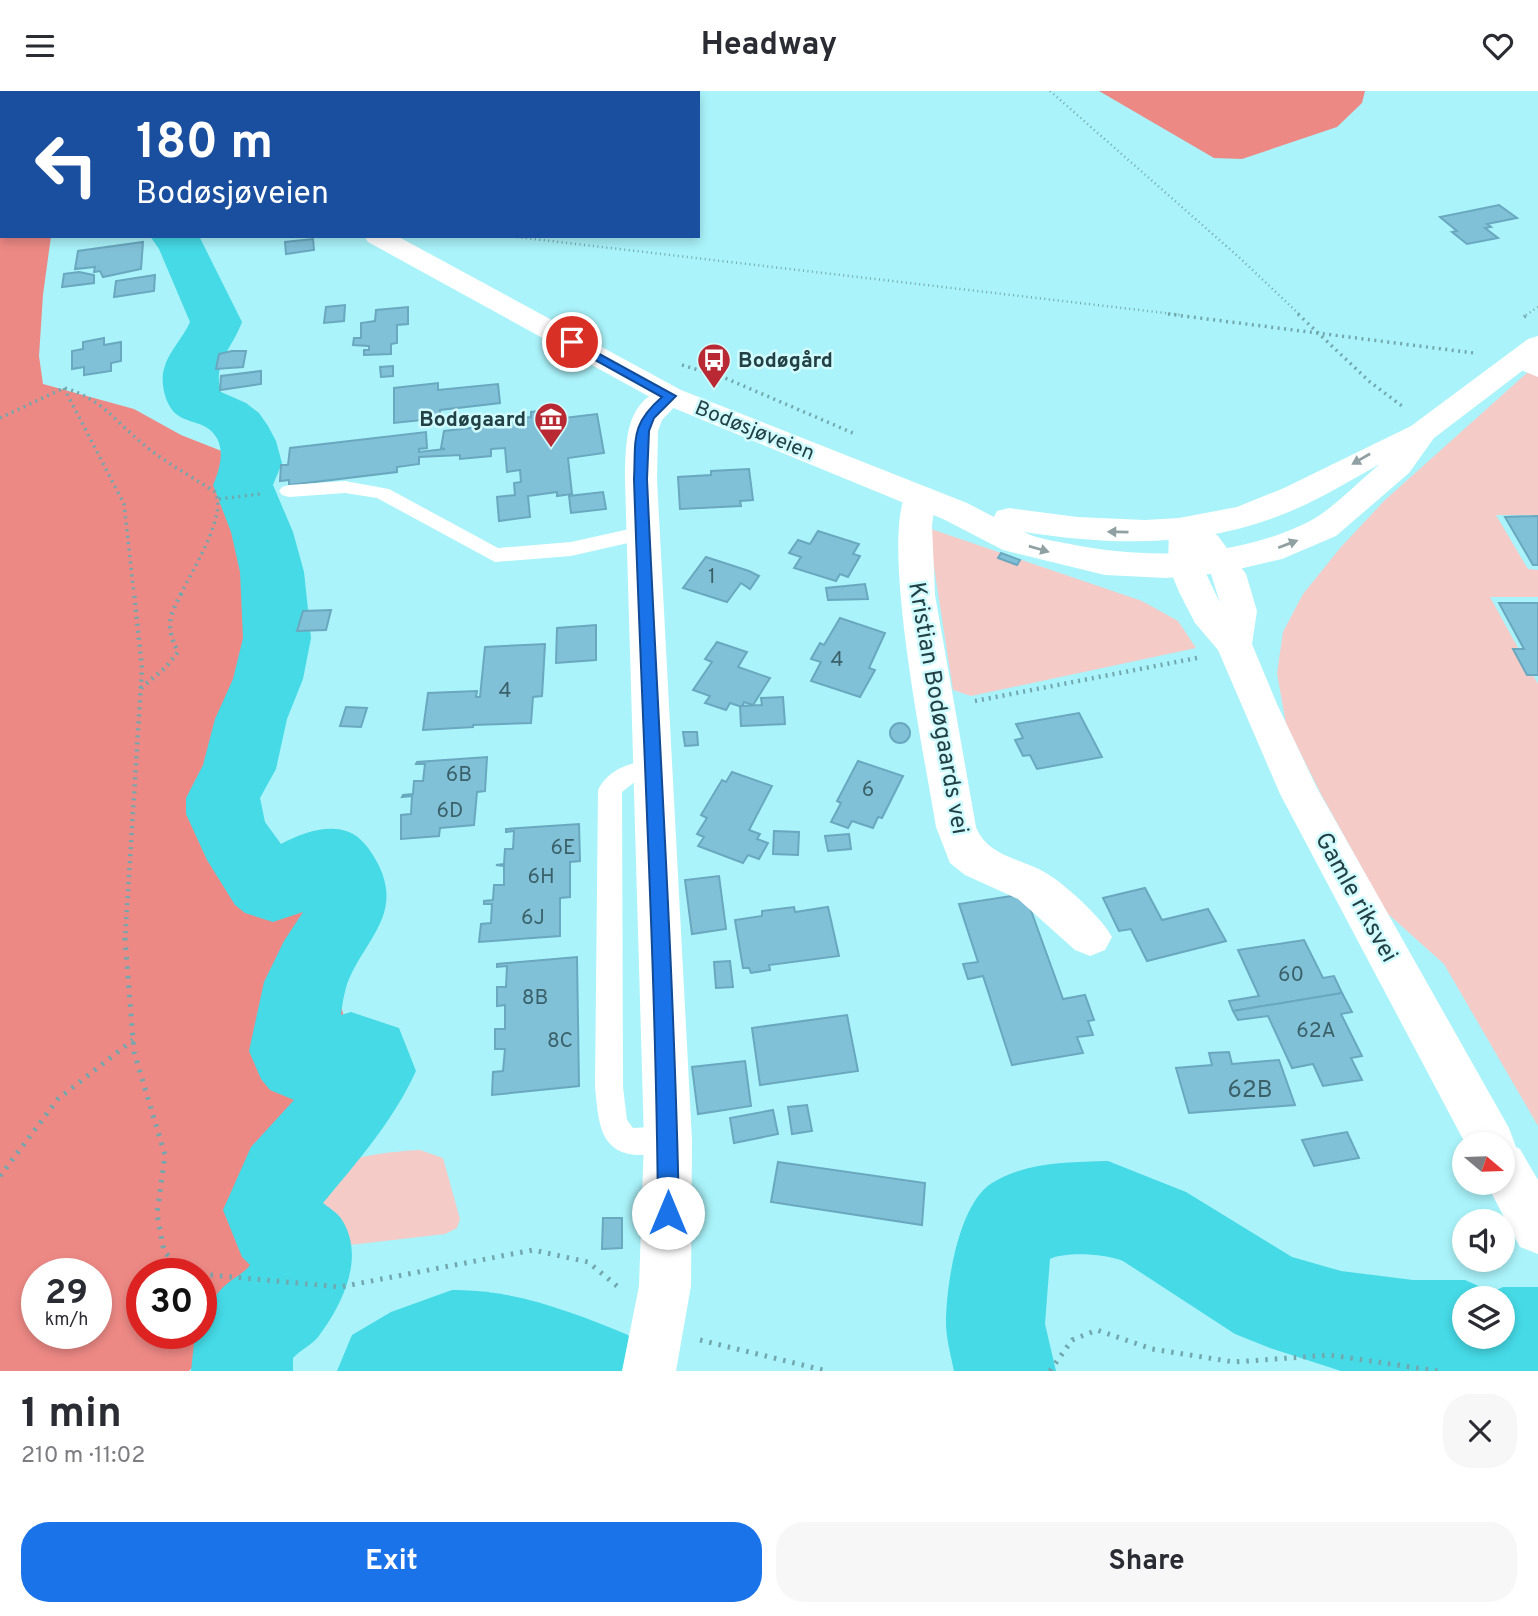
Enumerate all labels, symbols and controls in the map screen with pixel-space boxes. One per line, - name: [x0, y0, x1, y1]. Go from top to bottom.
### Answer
- text: Headway: [701, 26, 837, 66]
- icon: menu: [21, 27, 59, 65]
- icon: heart: [1479, 27, 1517, 65]
- text: 180 m: [136, 114, 273, 176]
- icon: left: [21, 119, 112, 210]
- text: Bodøsjøveien: [136, 175, 329, 215]
- pin: [542, 312, 602, 372]
- icon: arrive: [553, 323, 591, 361]
- bus stop icon: Bodøgård: [695, 341, 733, 390]
- place label: Bodøgård: [738, 348, 833, 375]
- street label: Bodøsjøveien: [691, 395, 818, 468]
- museum icon: Bodøgaard: [532, 400, 570, 449]
- place label: Bodøgaard: [419, 407, 526, 434]
- one-way arrow: [1352, 453, 1371, 465]
- one-way arrow: [1106, 526, 1128, 538]
- one-way arrow: [1278, 538, 1299, 549]
- one-way arrow: [1028, 544, 1050, 555]
- house number: 1: [708, 564, 716, 591]
- street label: Kristian Bodøgaards vei: [900, 580, 974, 837]
- house number: 4: [830, 647, 844, 674]
- house number: 4: [498, 678, 512, 705]
- house number: 6B: [446, 762, 472, 789]
- house number: 6: [862, 777, 874, 804]
- house number: 6D: [437, 798, 463, 825]
- street label: Gamle riksvei: [1307, 828, 1403, 968]
- house number: 6E: [550, 835, 576, 862]
- house number: 6H: [527, 864, 555, 891]
- house number: 6J: [521, 905, 545, 932]
- house number: 60: [1278, 962, 1304, 989]
- house number: 8B: [522, 985, 548, 1012]
- house number: 62A: [1296, 1018, 1336, 1045]
- house number: 8C: [547, 1028, 573, 1055]
- house number: 62B: [1228, 1076, 1272, 1106]
- north arrow: [1452, 1132, 1516, 1195]
- map controls: [1452, 1132, 1515, 1349]
- position arrow: [631, 1176, 705, 1250]
- button: sound: [1452, 1209, 1515, 1272]
- speed limit sign: 30: [126, 1258, 217, 1349]
- text: 29: [45, 1272, 88, 1316]
- button: layers: [1452, 1286, 1515, 1349]
- text: km/h: [45, 1309, 88, 1332]
- text: 1 min: [21, 1389, 122, 1442]
- button: close: [1443, 1394, 1517, 1468]
- text: 210 m · 11:02: [21, 1442, 145, 1471]
- button: Exit: [21, 1522, 762, 1602]
- button: Share: [776, 1522, 1517, 1602]

